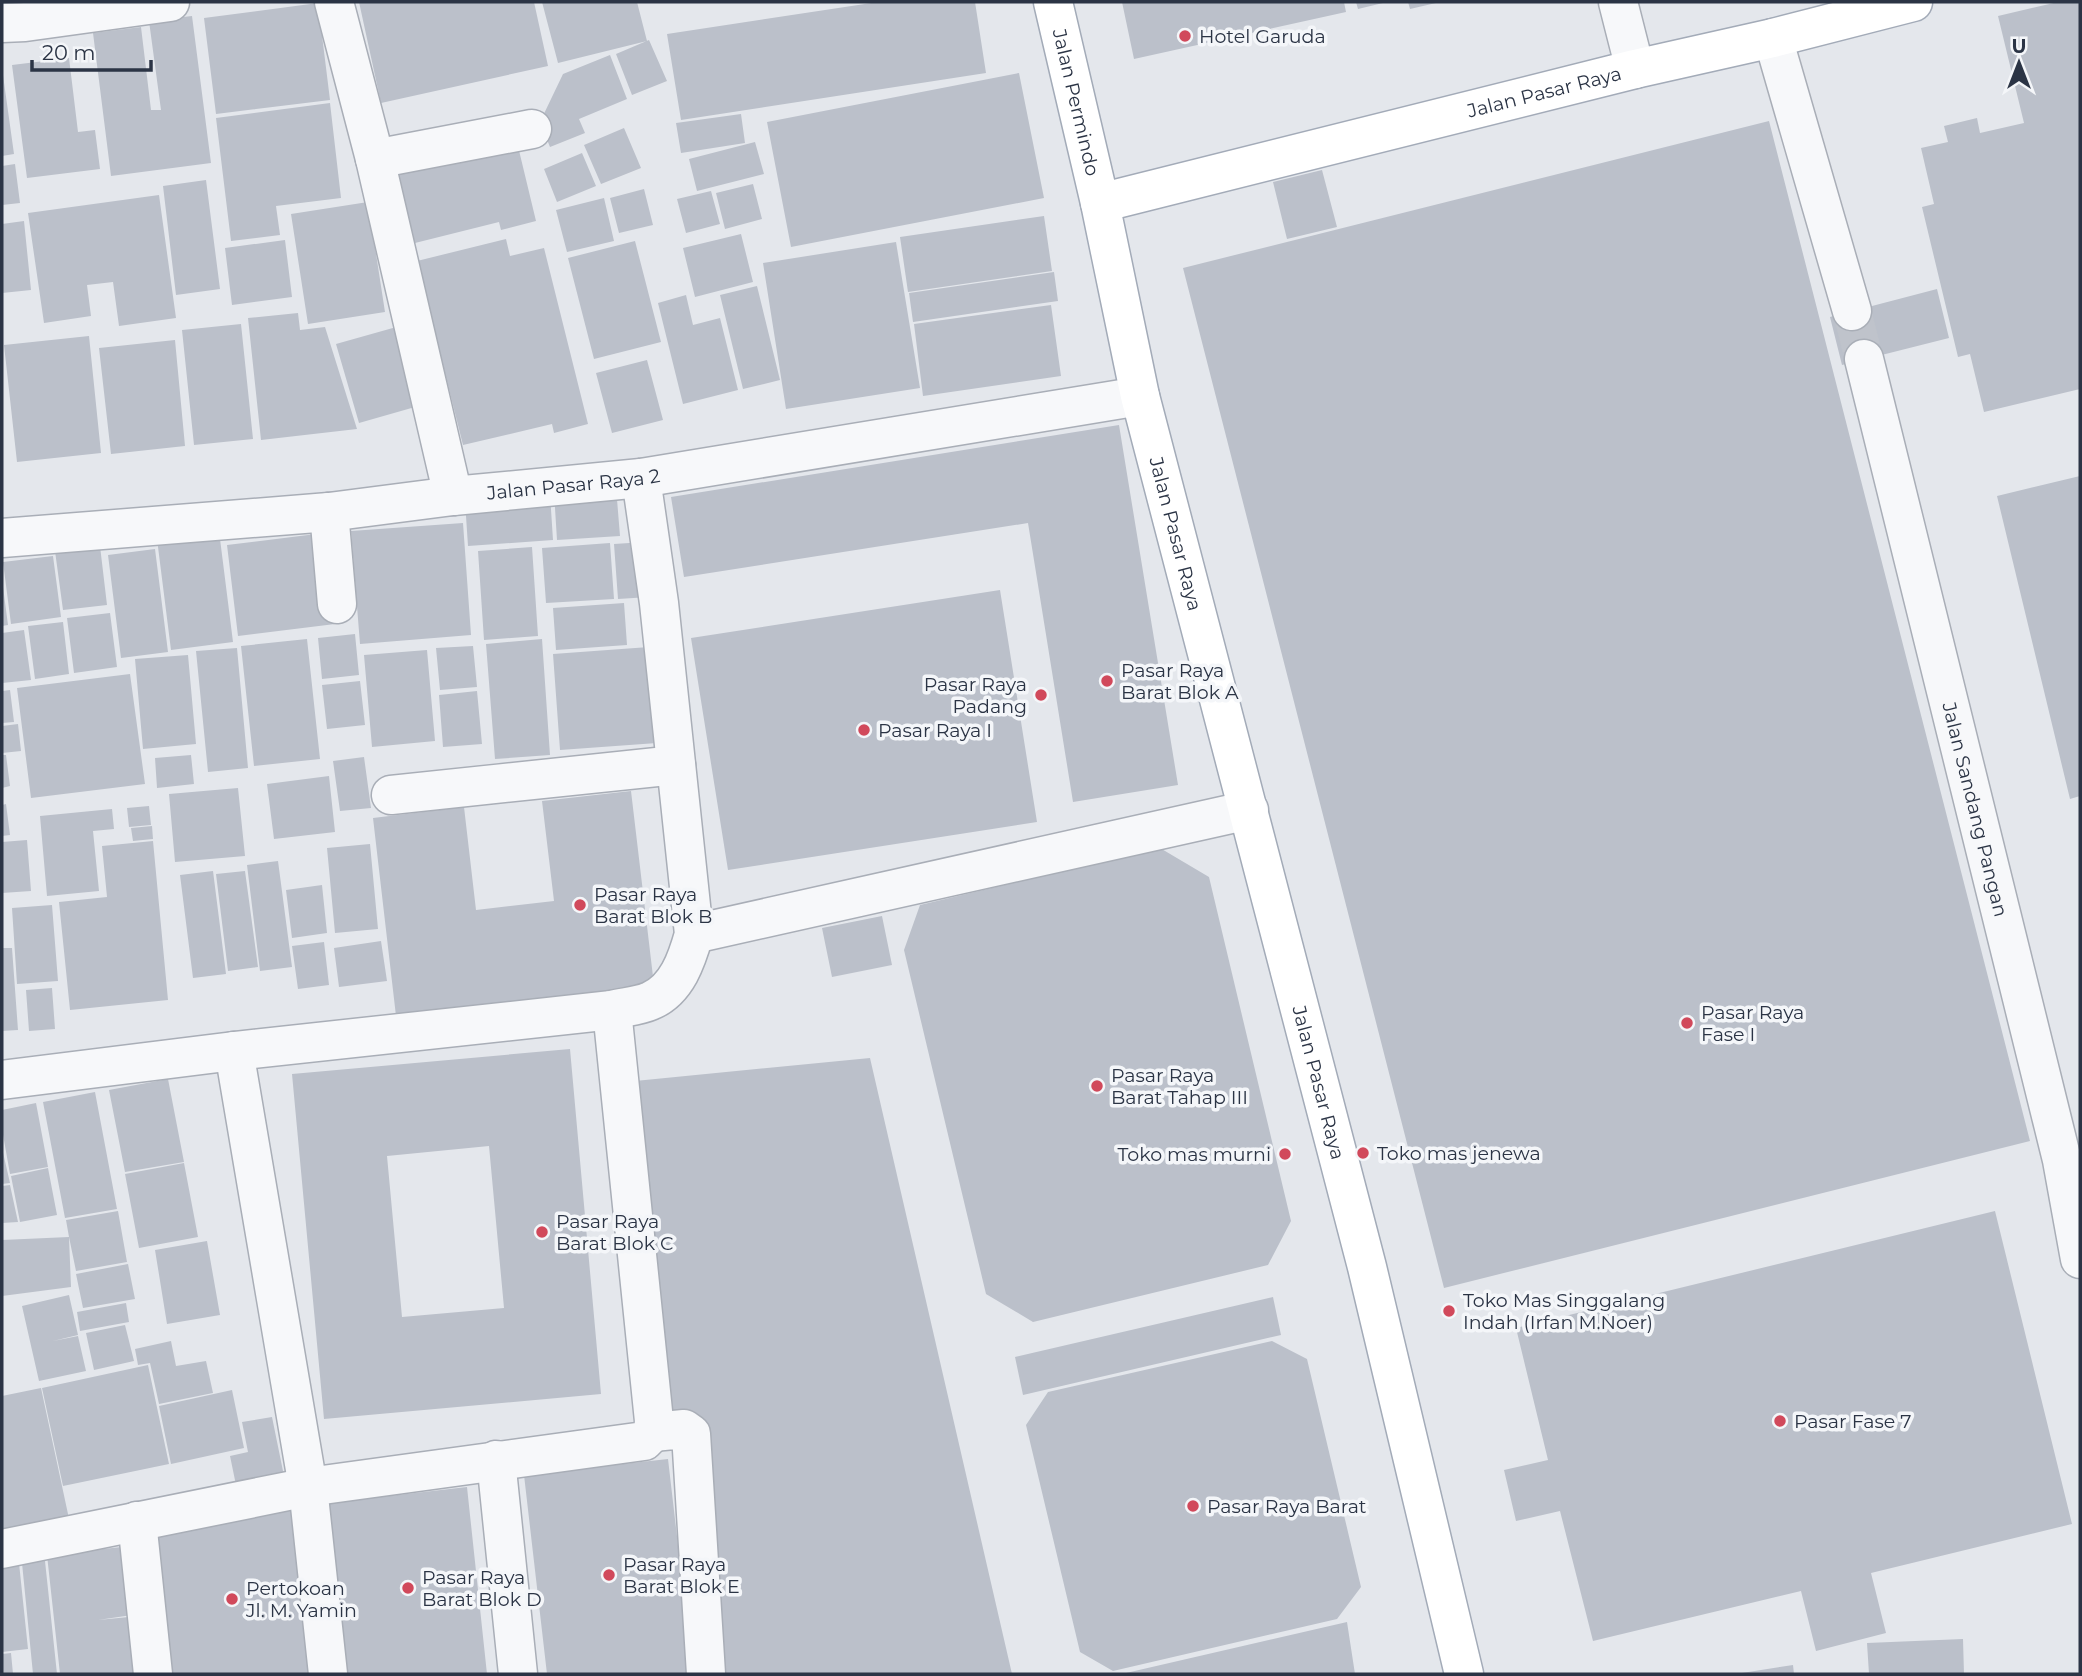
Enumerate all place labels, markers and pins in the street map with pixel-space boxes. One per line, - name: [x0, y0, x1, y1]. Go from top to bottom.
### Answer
- place label: Hotel Garuda: [1199, 25, 1326, 48]
- marker: Hotel Garuda: [1177, 28, 1193, 44]
- place label: Pasar Raya Barat Blok A: [1121, 659, 1239, 704]
- place label: Pasar Raya Padang: [924, 673, 1027, 718]
- marker: Pasar Raya Barat Blok A: [1099, 673, 1115, 689]
- marker: Pasar Raya Padang: [1033, 687, 1049, 703]
- place label: Pasar Raya I: [878, 719, 992, 742]
- marker: Pasar Raya I: [856, 722, 872, 738]
- place label: Pasar Raya Barat Blok B: [594, 883, 712, 928]
- marker: Pasar Raya Barat Blok B: [572, 897, 588, 913]
- place label: Pasar Raya Fase I: [1701, 1001, 1804, 1046]
- marker: Pasar Raya Fase I: [1679, 1015, 1695, 1031]
- place label: Pasar Raya Barat Tahap III: [1111, 1064, 1248, 1109]
- marker: Pasar Raya Barat Tahap III: [1089, 1078, 1105, 1094]
- place label: Toko mas jenewa: [1377, 1142, 1541, 1165]
- place label: Toko mas murni: [1117, 1143, 1271, 1166]
- marker: Toko mas jenewa: [1355, 1145, 1371, 1161]
- marker: Toko mas murni: [1277, 1146, 1293, 1162]
- place label: Pasar Raya Barat Blok C: [556, 1210, 673, 1255]
- marker: Pasar Raya Barat Blok C: [534, 1224, 550, 1240]
- place label: Toko Mas Singgalang Indah (Irfan M.Noer): [1463, 1289, 1665, 1334]
- marker: Toko Mas Singgalang Indah (Irfan M.Noer): [1441, 1303, 1457, 1319]
- place label: Pasar Fase 7: [1794, 1410, 1911, 1433]
- marker: Pasar Fase 7: [1772, 1413, 1788, 1429]
- place label: Pasar Raya Barat: [1207, 1495, 1367, 1518]
- marker: Pasar Raya Barat: [1185, 1498, 1201, 1514]
- place label: Pasar Raya Barat Blok E: [623, 1553, 740, 1598]
- place label: Pasar Raya Barat Blok D: [422, 1566, 542, 1611]
- marker: Pasar Raya Barat Blok E: [601, 1567, 617, 1583]
- place label: Pertokoan Jl. M. Yamin: [245, 1577, 357, 1622]
- marker: Pasar Raya Barat Blok D: [400, 1580, 416, 1596]
- marker: Pertokoan Jl. M. Yamin: [224, 1591, 240, 1607]

